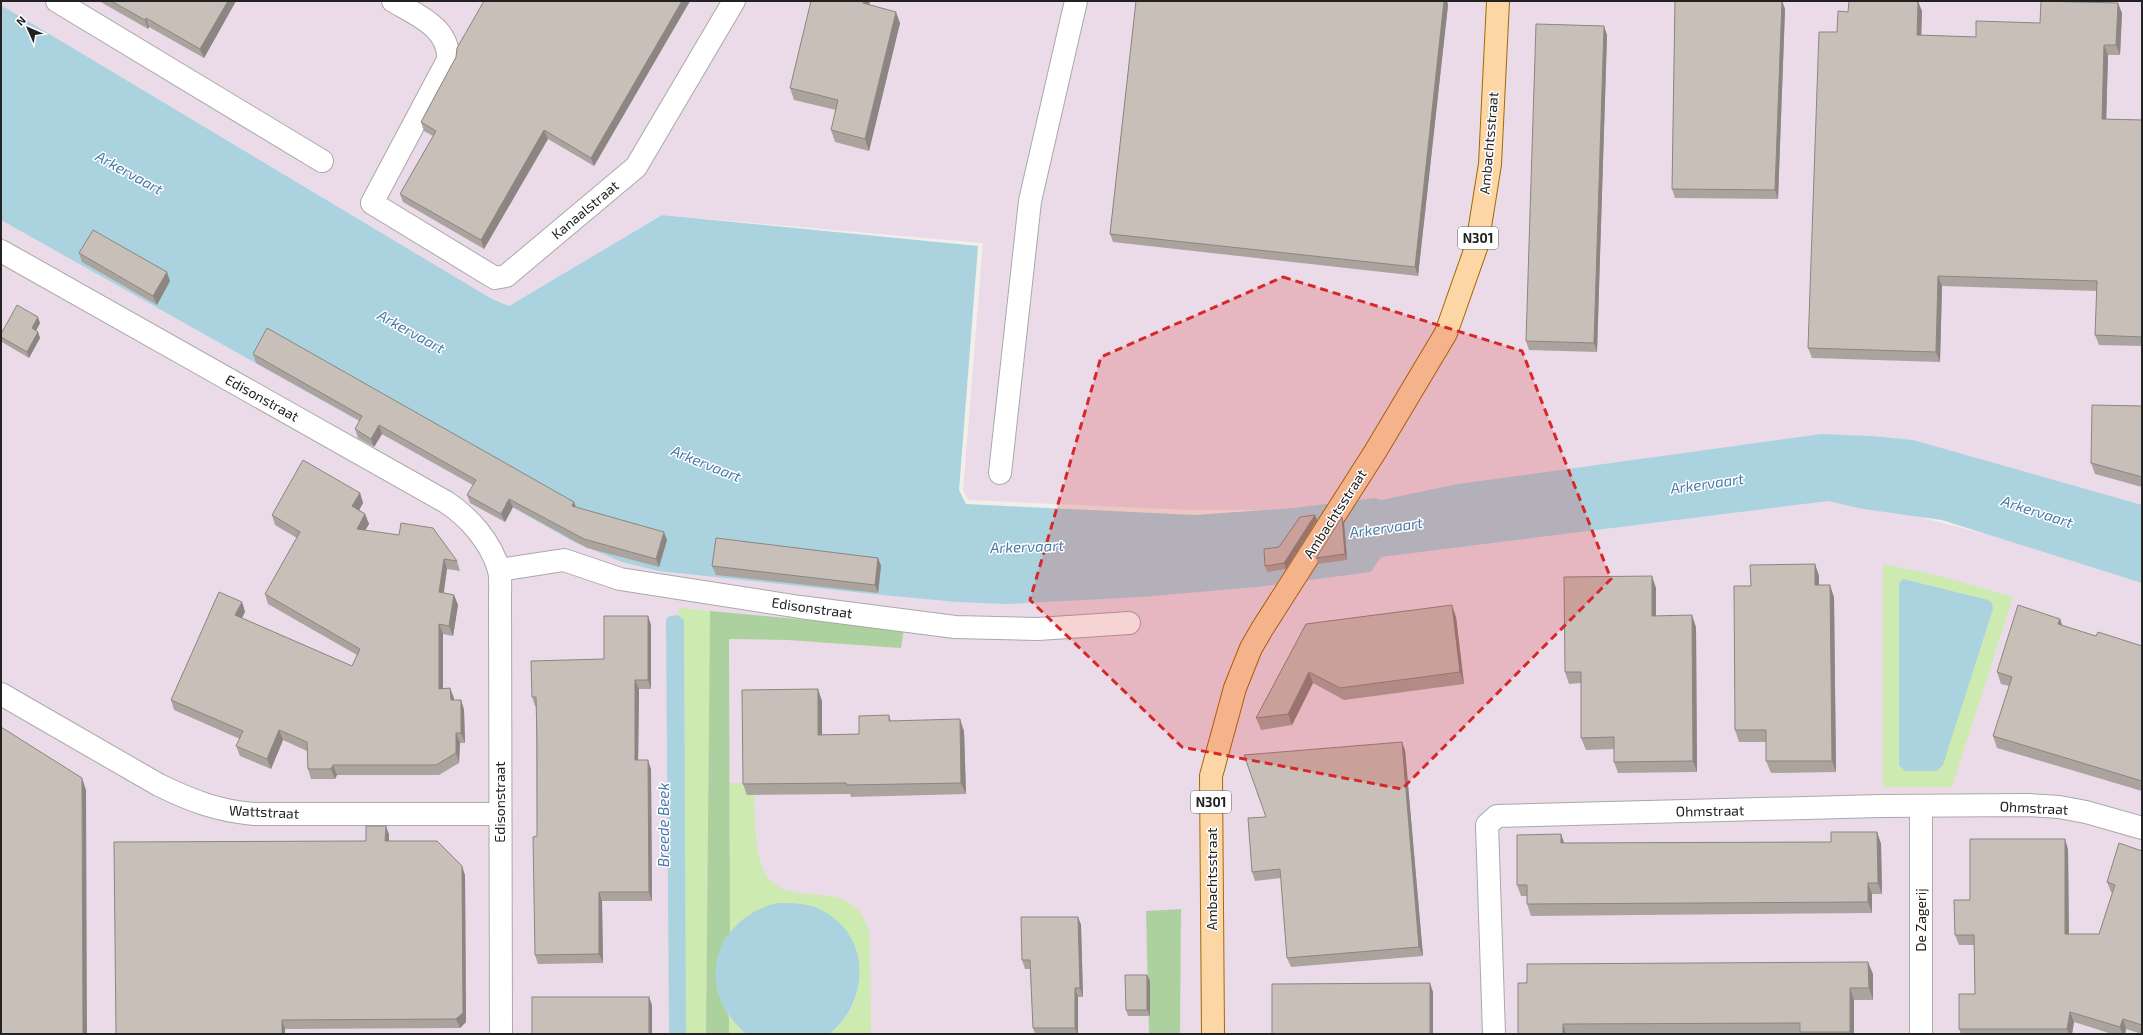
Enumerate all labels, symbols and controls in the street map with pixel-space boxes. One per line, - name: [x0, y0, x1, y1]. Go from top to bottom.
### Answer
- north arrow: [8, 8, 48, 48]
- text: N: [13, 13, 28, 28]
- street label: Ambachtsstraat: [1476, 91, 1501, 195]
- water label: Arkervaart: [92, 146, 166, 198]
- street label: Kanaalstraat: [548, 177, 622, 243]
- road number: N301: [1458, 227, 1498, 249]
- water label: Arkervaart: [374, 305, 448, 357]
- street label: Edisonstraat: [223, 370, 302, 425]
- water label: Arkervaart: [668, 441, 744, 485]
- street label: Ambachtsstraat: [1299, 466, 1370, 561]
- water label: Arkervaart: [1668, 469, 1745, 497]
- water label: Arkervaart: [1998, 491, 2075, 531]
- water label: Arkervaart: [1347, 513, 1424, 541]
- water label: Arkervaart: [989, 536, 1064, 556]
- street label: Edisonstraat: [771, 593, 854, 622]
- street label: Edisonstraat: [491, 761, 508, 843]
- water label: Breede Beek: [654, 783, 672, 867]
- road number: N301: [1191, 791, 1231, 813]
- street label: Ohmstraat: [1999, 797, 2069, 818]
- street label: Wattstraat: [229, 801, 300, 822]
- street label: Ohmstraat: [1676, 801, 1744, 820]
- street label: Ambachtsstraat: [1203, 828, 1220, 930]
- street label: De Zagerij: [1912, 888, 1929, 952]

